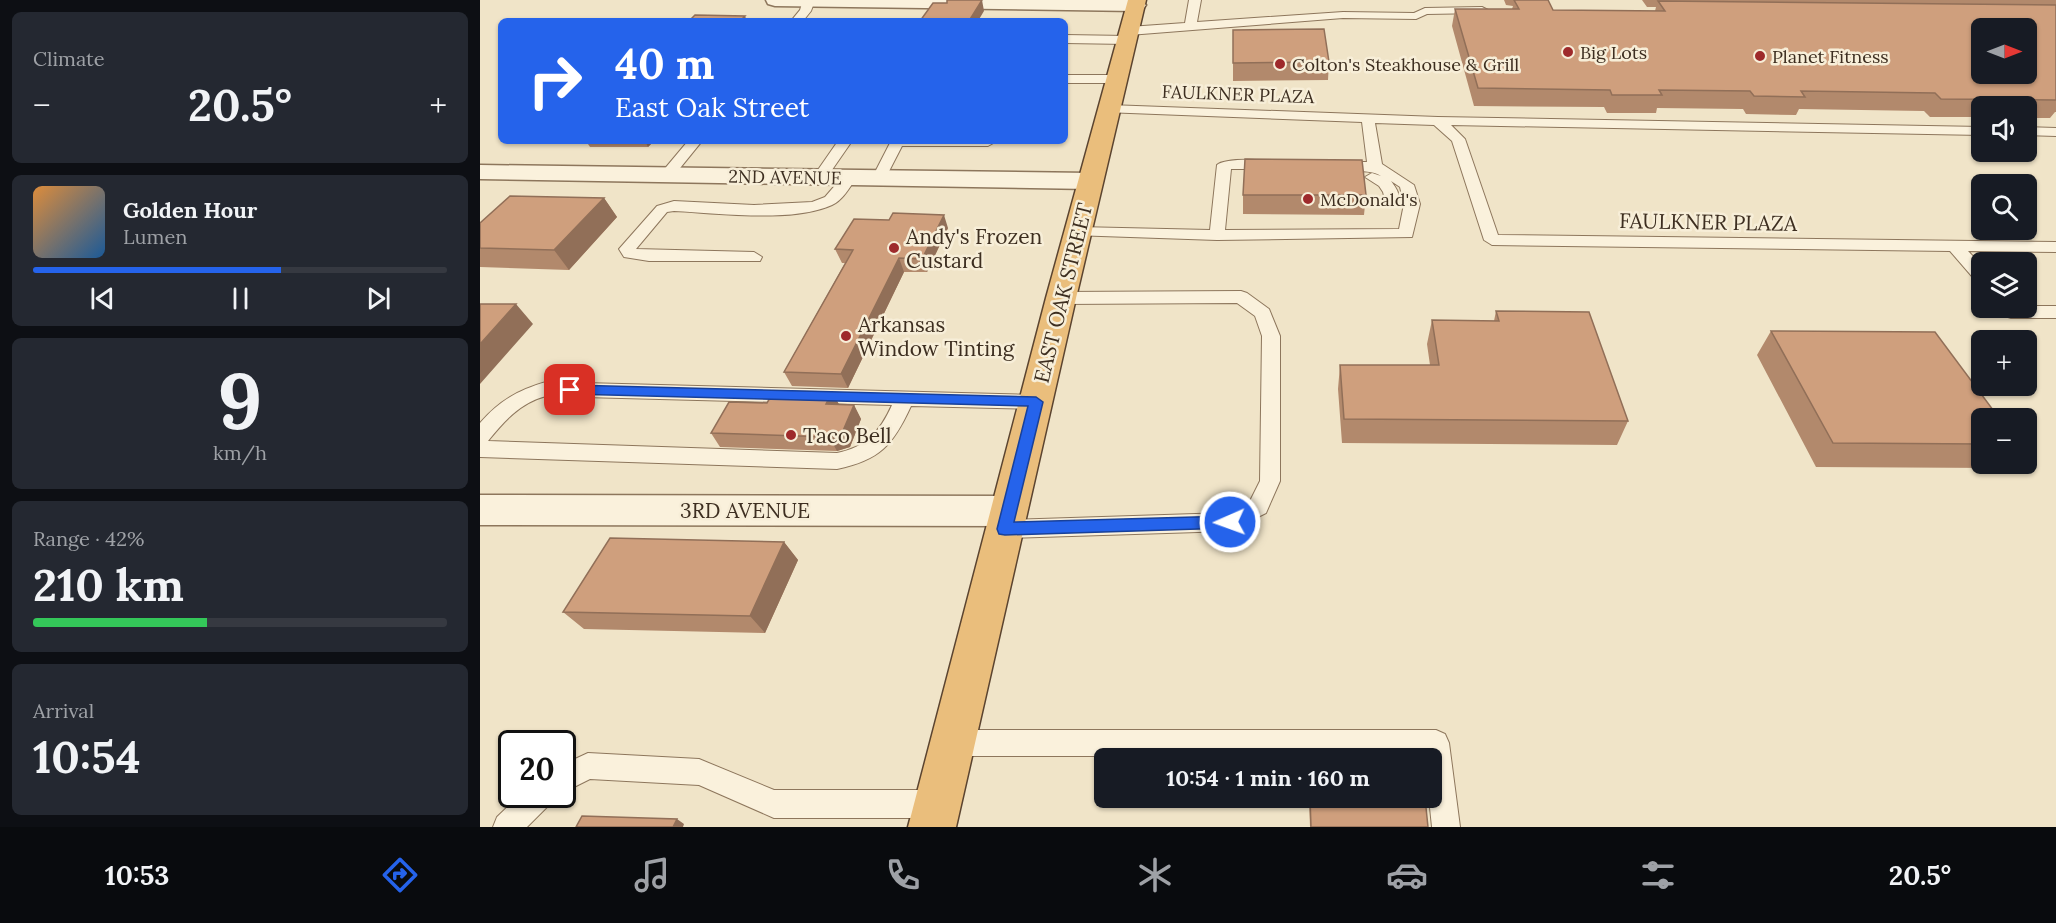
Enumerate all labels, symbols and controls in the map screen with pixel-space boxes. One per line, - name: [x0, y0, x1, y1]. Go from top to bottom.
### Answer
- north arrow: [1971, 18, 2037, 84]
- map controls: [1971, 18, 2037, 474]
- text: 40 m: [615, 37, 714, 91]
- place label: Big Lots: [1580, 41, 1647, 64]
- icon: right: [516, 42, 594, 120]
- marker: Big Lots: [1561, 45, 1575, 59]
- place label: Planet Fitness: [1772, 45, 1889, 68]
- text: Climate: [33, 46, 105, 71]
- marker: Planet Fitness: [1753, 49, 1767, 63]
- place label: Colton's Steakhouse & Grill: [1292, 53, 1519, 76]
- marker: Colton's Steakhouse & Grill: [1273, 57, 1287, 71]
- text: 20.5°: [188, 76, 292, 133]
- street label: FAULKNER PLAZA: [1161, 80, 1315, 108]
- text: −: [33, 84, 51, 126]
- text: +: [429, 84, 447, 126]
- text: East Oak Street: [615, 90, 809, 124]
- button: sound: [1971, 96, 2037, 162]
- street label: 2ND AVENUE: [728, 165, 842, 189]
- button: search: [1971, 174, 2037, 240]
- place label: McDonald's: [1320, 188, 1418, 211]
- marker: McDonald's: [1301, 192, 1315, 206]
- text: Golden Hour: [123, 196, 257, 224]
- street label: EAST OAK STREET: [1028, 200, 1098, 386]
- street label: FAULKNER PLAZA: [1619, 207, 1798, 237]
- place label: Andy's Frozen Custard: [905, 223, 1043, 274]
- text: Lumen: [123, 224, 187, 249]
- marker: Andy's Frozen Custard: [887, 241, 901, 255]
- button: layers: [1971, 252, 2037, 318]
- icon: previous: [86, 282, 119, 315]
- icon: pause: [224, 282, 257, 315]
- icon: next: [362, 282, 395, 315]
- place label: Arkansas Window Tinting: [857, 311, 1015, 362]
- marker: Arkansas Window Tinting: [839, 329, 853, 343]
- button: +: [1971, 330, 2037, 396]
- text: 9: [218, 351, 262, 450]
- pin: [544, 364, 595, 415]
- icon: arrive: [553, 373, 586, 406]
- button: −: [1971, 408, 2037, 474]
- place label: Taco Bell: [803, 422, 892, 449]
- marker: Taco Bell: [784, 428, 798, 442]
- text: km/h: [213, 440, 267, 465]
- position arrow: [1198, 490, 1262, 554]
- street label: 3RD AVENUE: [680, 497, 810, 524]
- text: Range · 42%: [33, 526, 144, 551]
- text: 210 km: [33, 556, 184, 613]
- text: Arrival: [33, 698, 94, 723]
- text: 10:54: [33, 728, 141, 785]
- speed limit sign: 20: [498, 730, 576, 808]
- text: 10:54 · 1 min · 160 m: [1166, 764, 1370, 792]
- icon: directions: [379, 854, 421, 896]
- icon: music: [631, 854, 673, 896]
- icon: phone: [882, 854, 924, 896]
- icon: climate: [1134, 854, 1176, 896]
- icon: car: [1386, 854, 1428, 896]
- icon: filters: [1637, 854, 1679, 896]
- text: 10:53: [105, 858, 169, 892]
- text: 20.5°: [1889, 858, 1951, 892]

